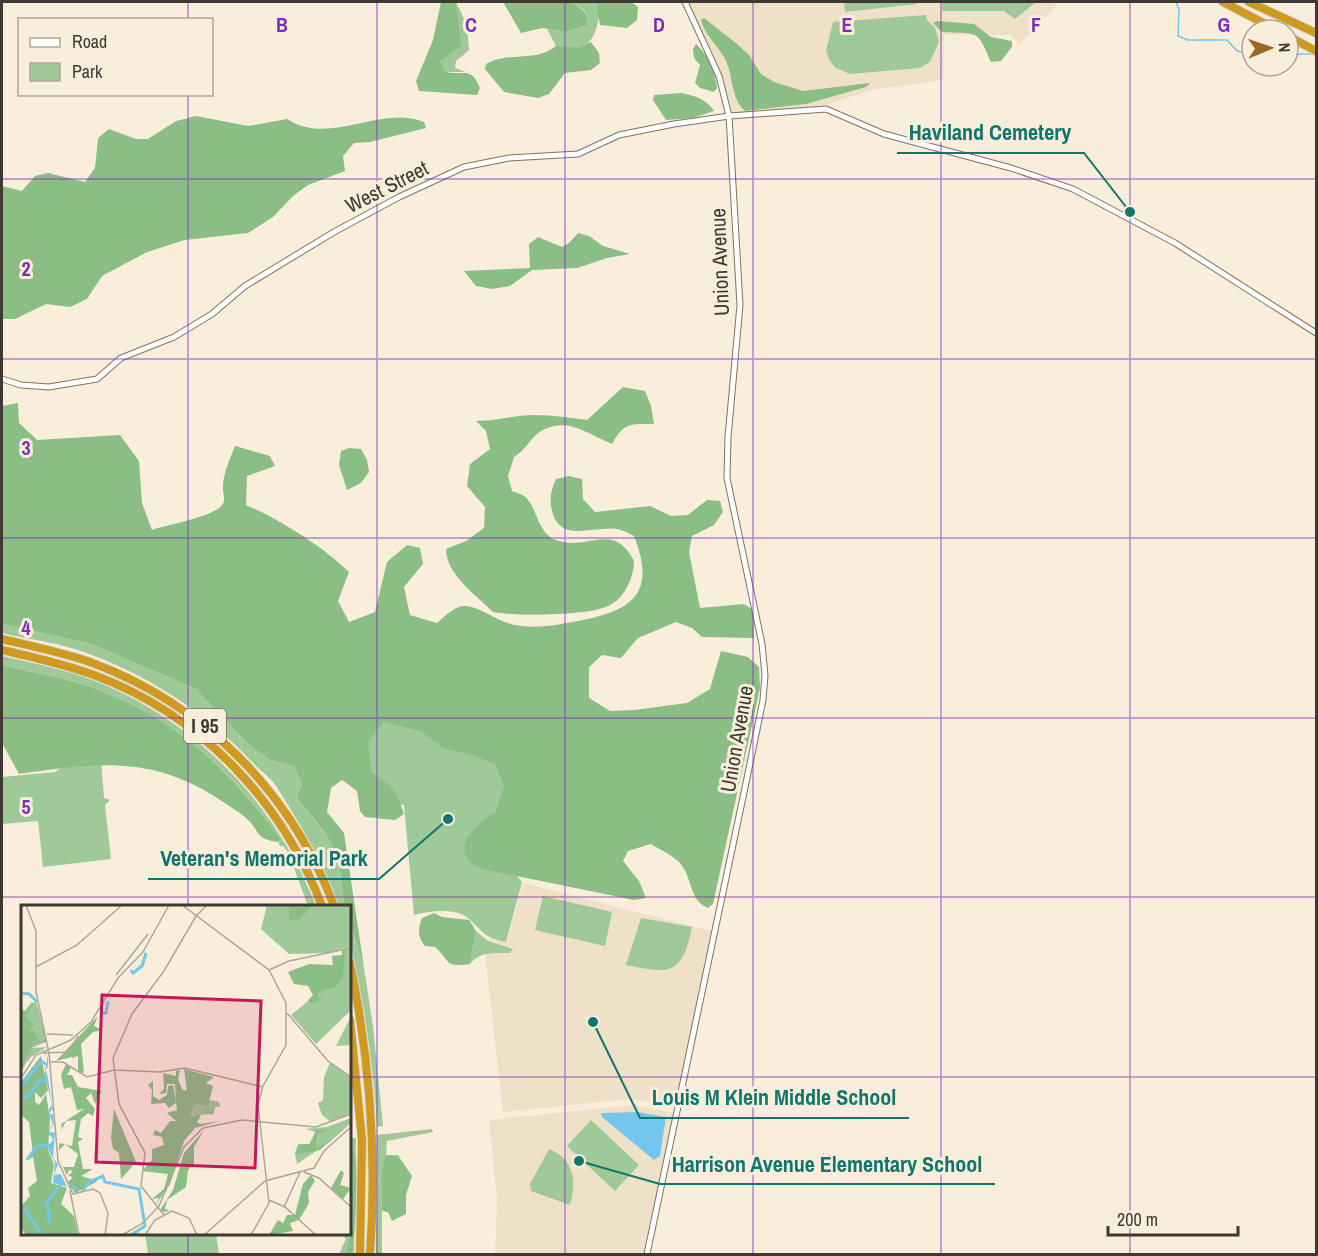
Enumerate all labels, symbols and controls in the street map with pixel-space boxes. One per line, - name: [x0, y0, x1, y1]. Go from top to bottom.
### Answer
- text: B: [276, 11, 288, 38]
- text: C: [465, 11, 477, 38]
- text: D: [653, 11, 665, 38]
- text: E: [842, 11, 853, 38]
- text: F: [1031, 11, 1041, 38]
- text: G: [1218, 11, 1230, 38]
- legend: [18, 18, 213, 96]
- north arrow: [1240, 18, 1300, 78]
- text: Road: [72, 29, 107, 54]
- text: N: [1274, 42, 1296, 53]
- text: Park: [72, 59, 103, 84]
- callout: Haviland Cemetery: [897, 113, 1084, 153]
- text: Haviland Cemetery: [909, 117, 1071, 147]
- street label: West Street: [340, 153, 433, 220]
- street label: Union Avenue: [703, 208, 736, 316]
- text: 2: [21, 255, 31, 282]
- text: 3: [21, 434, 31, 461]
- text: 4: [21, 614, 31, 641]
- street label: Union Avenue: [713, 683, 760, 795]
- road number: I 95: [184, 709, 226, 743]
- text: 5: [21, 793, 31, 820]
- callout: Veteran's Memorial Park: [148, 839, 379, 879]
- text: Veteran's Memorial Park: [160, 843, 369, 873]
- inset map: [21, 905, 351, 1235]
- callout: Louis M Klein Middle School: [640, 1078, 909, 1118]
- text: Louis M Klein Middle School: [652, 1082, 896, 1112]
- callout: Harrison Avenue Elementary School: [660, 1144, 995, 1184]
- text: Harrison Avenue Elementary School: [672, 1149, 982, 1179]
- scale bar: [1108, 1199, 1238, 1237]
- text: 200 m: [1117, 1207, 1158, 1232]

